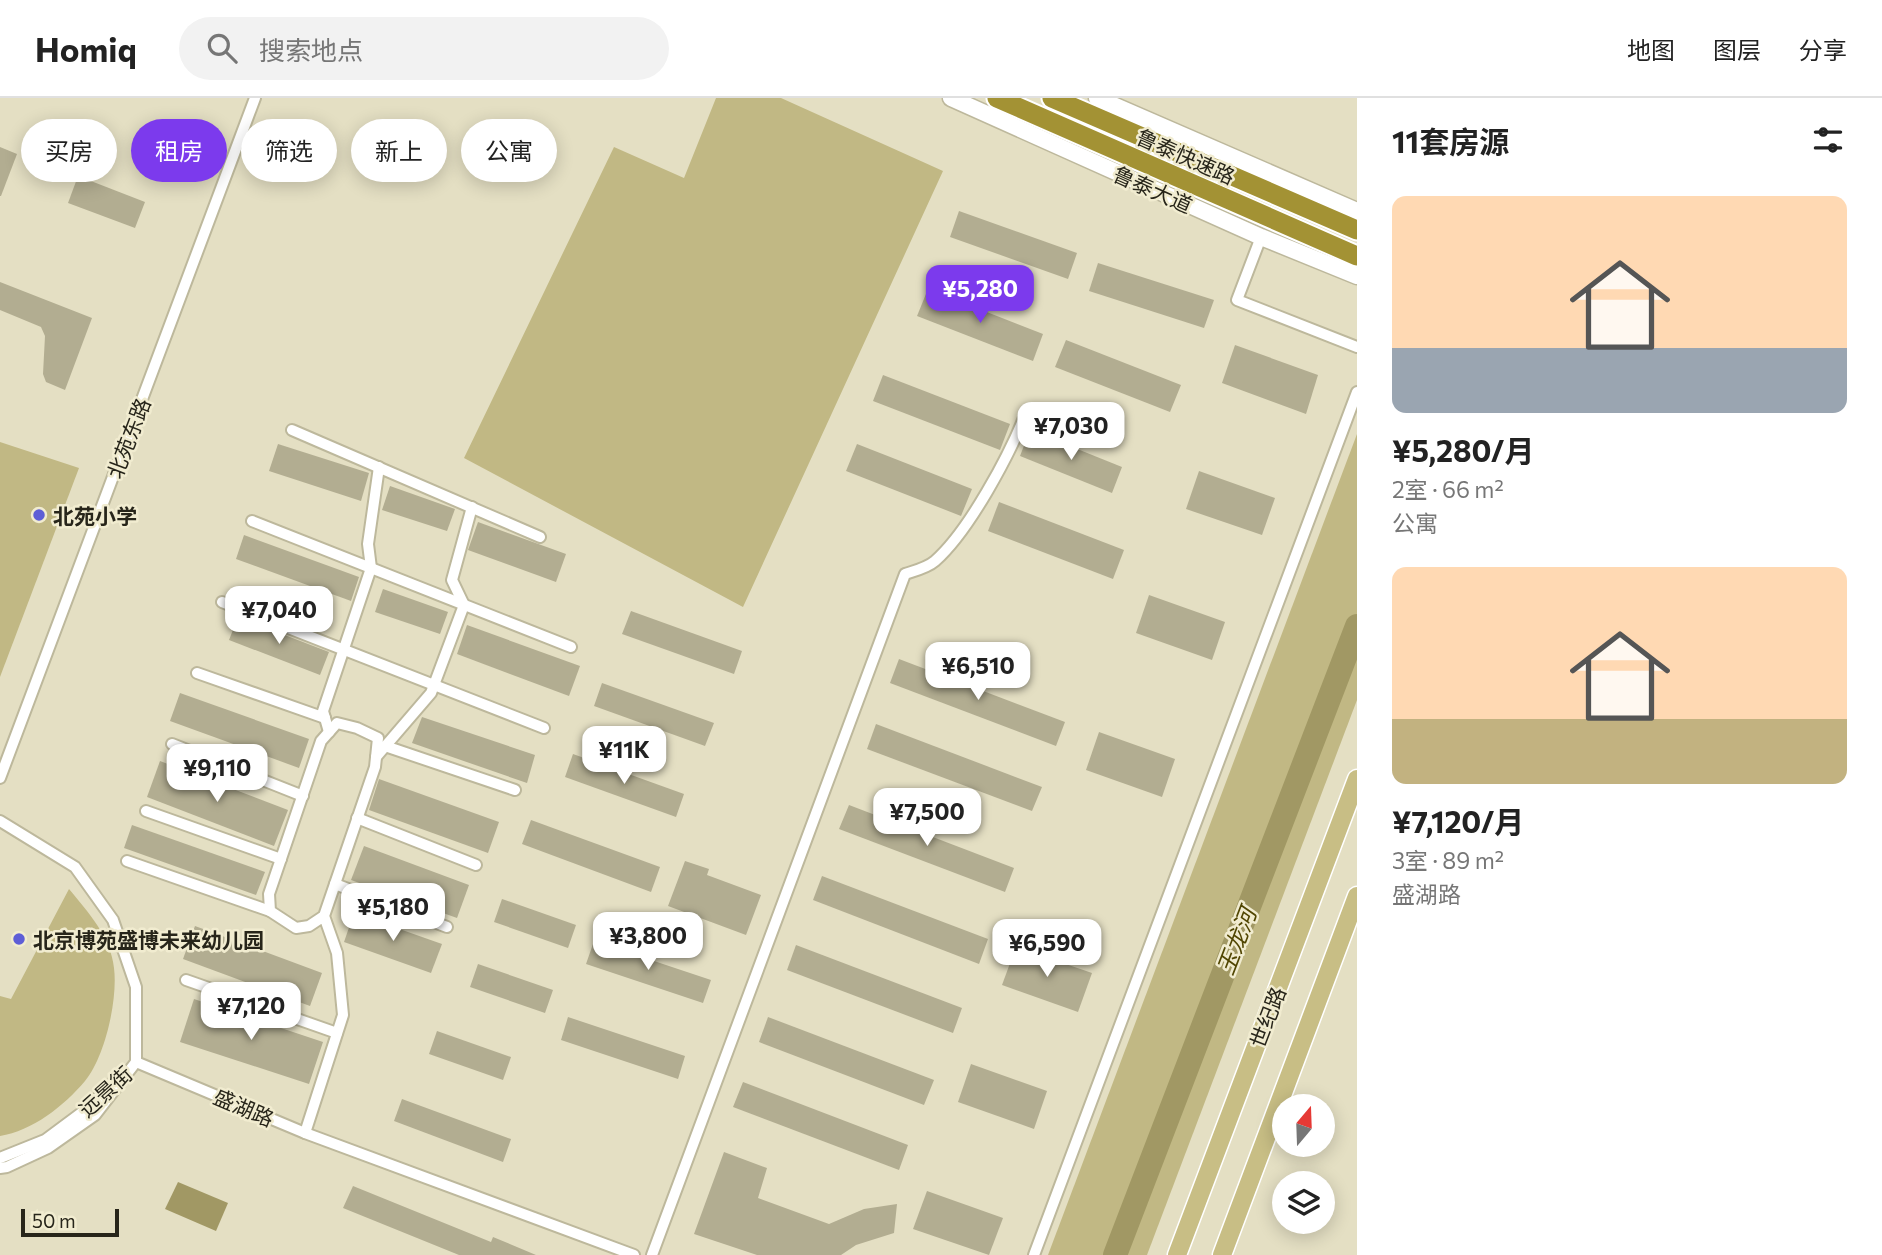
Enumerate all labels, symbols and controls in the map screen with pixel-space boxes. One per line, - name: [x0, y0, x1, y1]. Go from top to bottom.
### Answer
- search box: [179, 17, 669, 80]
- text: Homiq: [35, 28, 137, 69]
- icon: search: [203, 29, 241, 67]
- text: 搜索地点: [259, 34, 363, 65]
- text: 地图: [1627, 35, 1675, 64]
- text: 图层: [1713, 35, 1761, 64]
- text: 分享: [1799, 35, 1847, 64]
- chip: 买房: [21, 119, 117, 182]
- chip: 租房: [131, 119, 227, 182]
- chip: 筛选: [241, 119, 337, 182]
- chip: 新上: [351, 119, 447, 182]
- chip: 公寓: [461, 119, 557, 182]
- icon: filters: [1809, 121, 1847, 159]
- text: 11套房源: [1392, 122, 1509, 159]
- street label: 鲁泰快速路: [1133, 123, 1239, 189]
- street label: 鲁泰大道: [1110, 160, 1196, 218]
- icon: home: [1557, 242, 1683, 368]
- pin: ¥5,280: [923, 266, 1037, 325]
- text: ¥5,280: [942, 274, 1018, 302]
- street label: 北苑东路: [101, 394, 155, 482]
- pin: ¥7,030: [1014, 402, 1128, 462]
- text: ¥7,030: [1033, 411, 1109, 439]
- text: ¥5,280/月: [1392, 431, 1534, 468]
- text: 2室 · 66 m²: [1392, 475, 1504, 503]
- place label: 北苑小学: [53, 503, 137, 528]
- marker: 北苑小学: [31, 507, 47, 523]
- text: 公寓: [1392, 509, 1438, 537]
- pin: ¥7,040: [222, 587, 336, 646]
- text: ¥7,040: [241, 595, 317, 623]
- icon: home: [1557, 613, 1683, 739]
- pin: ¥6,510: [921, 642, 1035, 702]
- text: ¥6,510: [941, 651, 1015, 679]
- pin: ¥11K: [583, 726, 665, 786]
- text: ¥11K: [598, 735, 650, 763]
- pin: ¥9,110: [160, 744, 274, 804]
- text: ¥9,110: [183, 753, 251, 781]
- pin: ¥7,500: [870, 788, 984, 848]
- text: ¥7,500: [889, 797, 965, 825]
- text: ¥7,120/月: [1392, 802, 1524, 839]
- text: 3室 · 89 m²: [1392, 846, 1504, 874]
- text: 盛湖路: [1392, 880, 1461, 908]
- pin: ¥5,180: [336, 884, 450, 943]
- text: ¥5,180: [357, 892, 429, 920]
- water label: 玉龙河: [1211, 900, 1263, 978]
- pin: ¥3,800: [591, 912, 705, 972]
- pin: ¥6,590: [990, 920, 1104, 979]
- text: ¥3,800: [609, 921, 687, 949]
- place label: 北京博苑盛博未来幼儿园: [33, 927, 264, 952]
- text: ¥6,590: [1008, 928, 1086, 956]
- marker: 北京博苑盛博未来幼儿园: [11, 931, 27, 947]
- pin: ¥7,120: [194, 982, 308, 1042]
- street label: 世纪路: [1244, 983, 1290, 1051]
- text: ¥7,120: [217, 991, 285, 1019]
- street label: 远景街: [73, 1061, 137, 1121]
- street label: 盛湖路: [210, 1083, 278, 1131]
- north arrow: [1272, 1094, 1335, 1157]
- map controls: [1272, 1094, 1335, 1234]
- button: layers: [1272, 1171, 1335, 1234]
- scale bar: [21, 1206, 119, 1238]
- text: 50 m: [32, 1209, 76, 1232]

